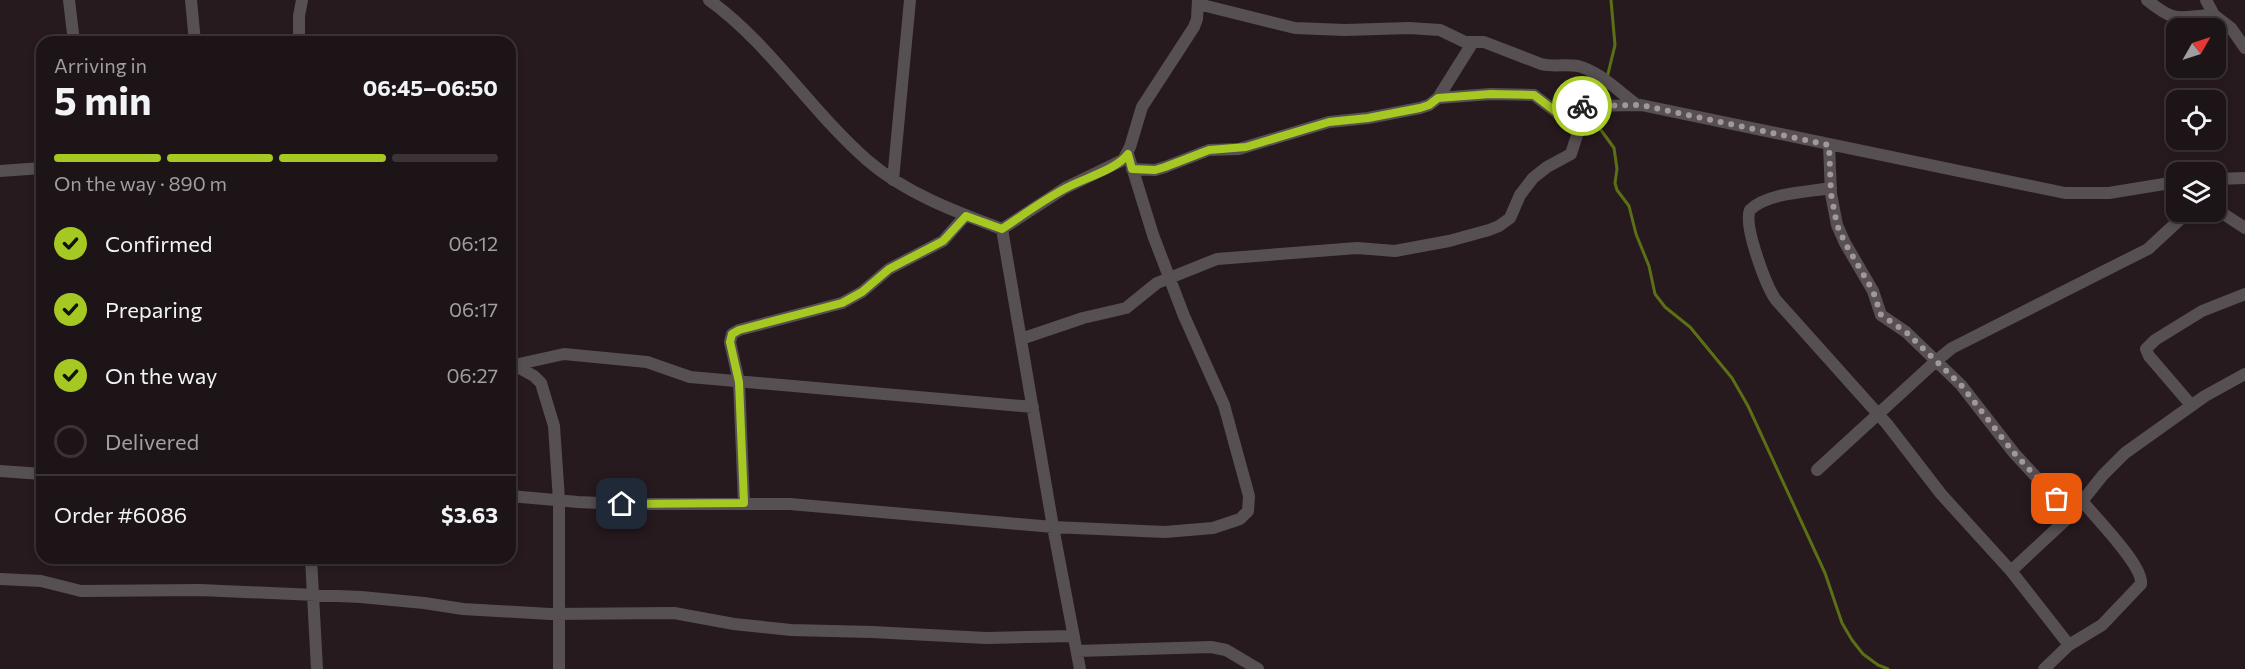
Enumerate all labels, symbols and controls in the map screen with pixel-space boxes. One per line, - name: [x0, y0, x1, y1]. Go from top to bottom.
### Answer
- north arrow: [2166, 18, 2226, 78]
- map controls: [2166, 18, 2226, 222]
- text: Arriving in: [54, 53, 147, 77]
- text: 06:45–06:50: [363, 74, 498, 101]
- text: 5 min: [54, 75, 152, 123]
- courier: [1552, 76, 1612, 136]
- icon: bike: [1566, 90, 1599, 123]
- button: locate: [2166, 90, 2226, 150]
- button: layers: [2166, 162, 2226, 222]
- text: On the way · 890 m: [54, 171, 227, 195]
- icon: check: [54, 227, 87, 260]
- text: Confirmed: [105, 230, 212, 257]
- text: 06:12: [448, 231, 498, 255]
- icon: check: [54, 293, 87, 326]
- text: Preparing: [105, 296, 202, 323]
- text: 06:17: [449, 297, 498, 321]
- icon: check: [54, 359, 87, 392]
- text: On the way: [105, 362, 217, 389]
- text: 06:27: [446, 363, 498, 387]
- text: Delivered: [105, 428, 199, 455]
- pin: [2031, 473, 2082, 524]
- pin: [596, 478, 647, 529]
- icon: bag: [2040, 482, 2073, 515]
- icon: home: [605, 487, 638, 520]
- text: Order #6086: [54, 501, 187, 528]
- text: $3.63: [441, 501, 498, 528]

